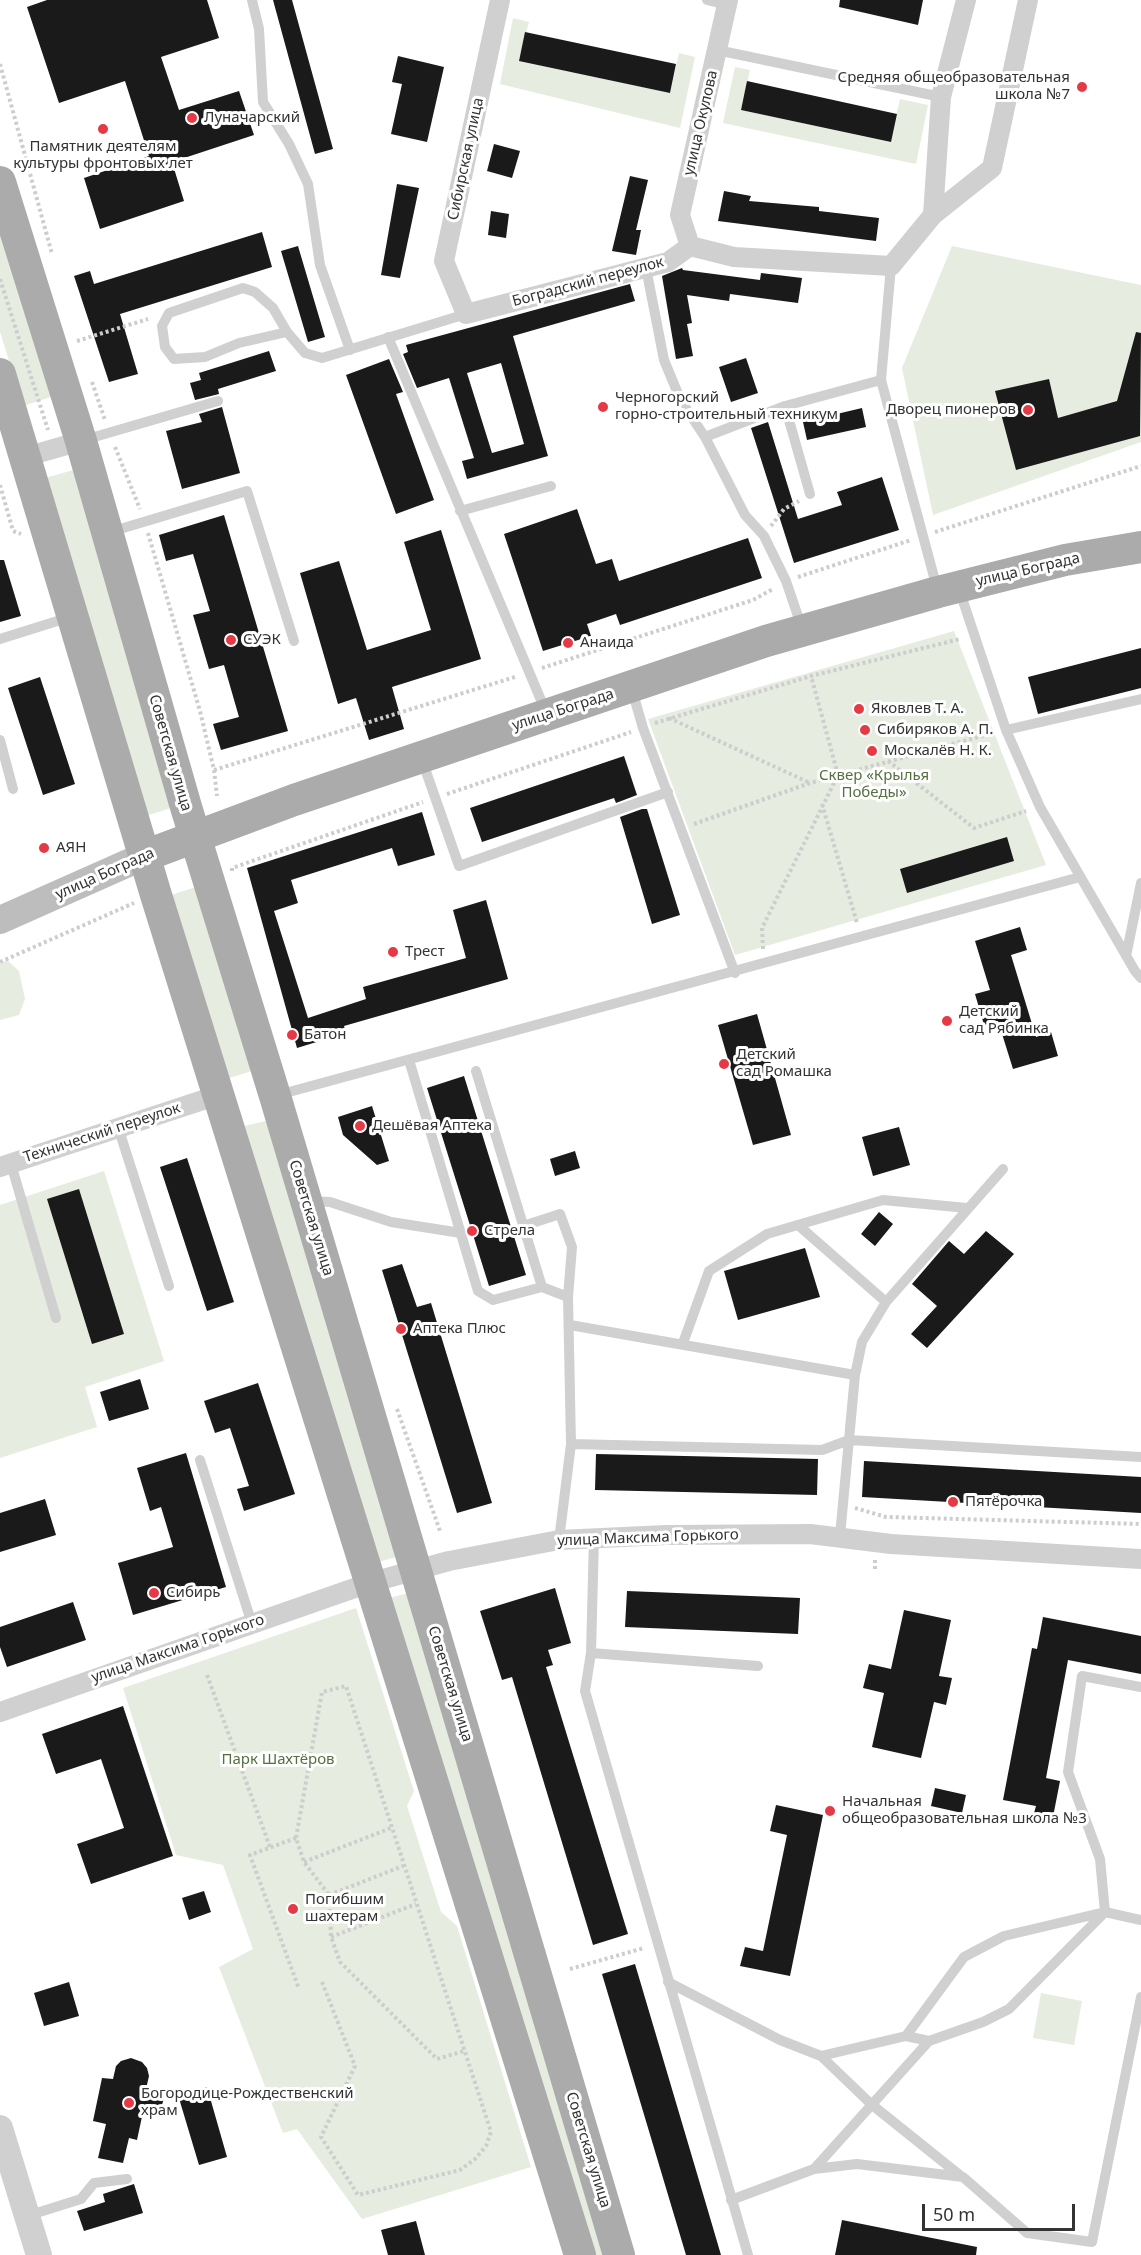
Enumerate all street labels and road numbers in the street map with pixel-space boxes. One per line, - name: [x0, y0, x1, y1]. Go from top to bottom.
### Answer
- street label: улица Окулова: [680, 69, 722, 177]
- street label: Сибирская улица: [444, 96, 488, 222]
- street label: Боградский переулок: [510, 253, 666, 311]
- street label: улица Бограда: [974, 549, 1082, 591]
- street label: улица Бограда: [510, 685, 616, 735]
- street label: Советская улица: [145, 693, 195, 813]
- street label: улица Бограда: [53, 844, 157, 904]
- street label: Технический переулок: [21, 1099, 183, 1167]
- street label: Советская улица: [285, 1158, 337, 1278]
- street label: улица Максима Горького: [557, 1526, 739, 1550]
- street label: улица Максима Горького: [89, 1611, 267, 1687]
- street label: Советская улица: [424, 1624, 476, 1744]
- street label: Советская улица: [562, 2090, 614, 2210]

